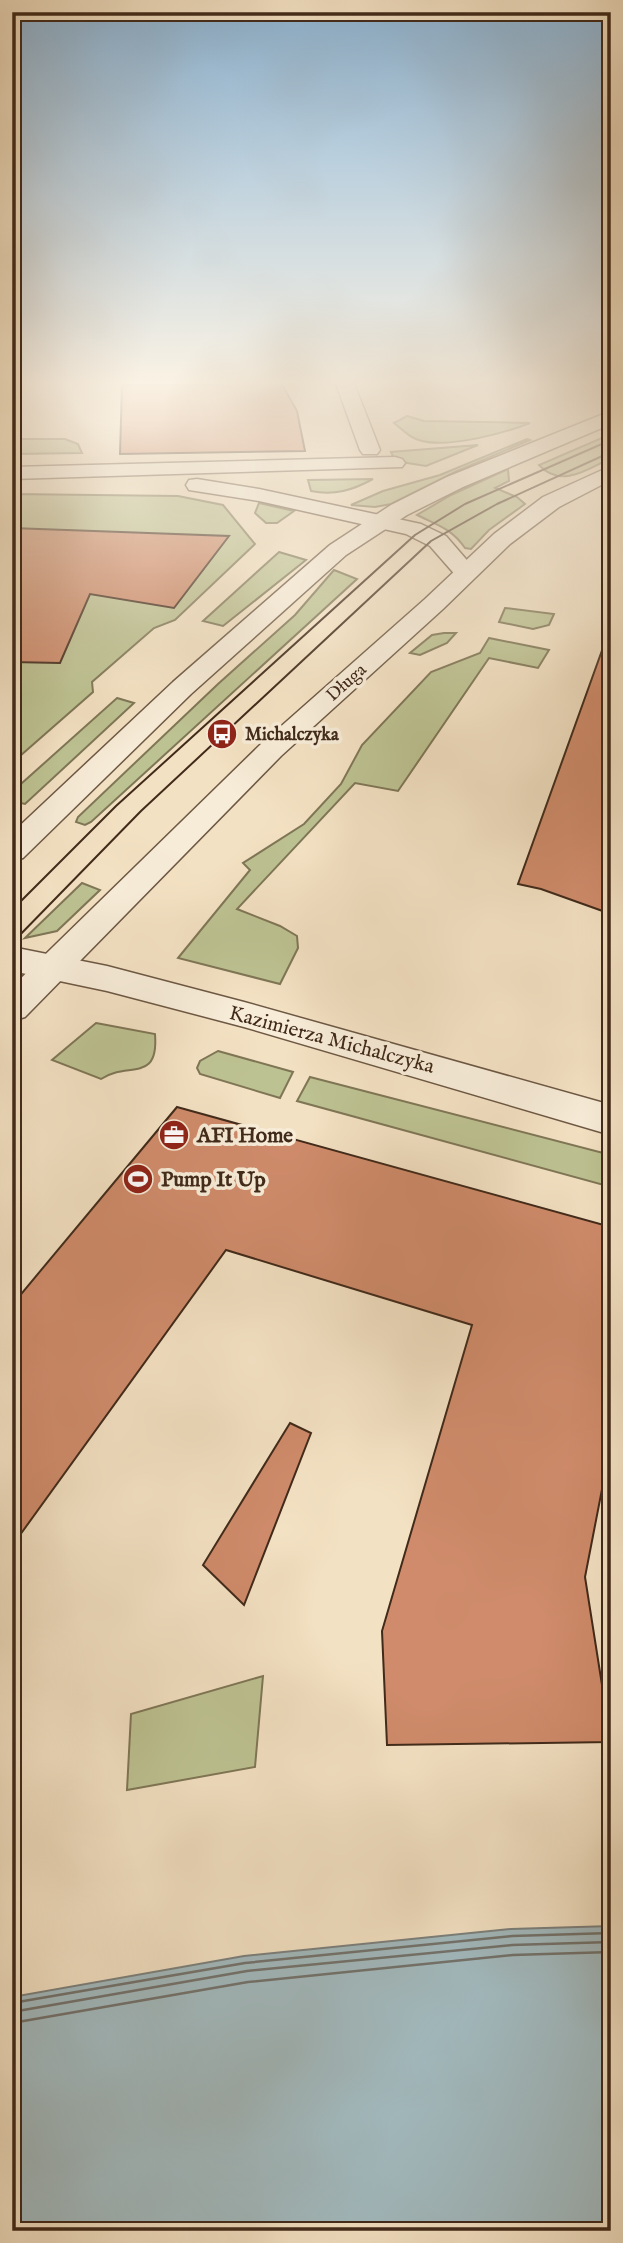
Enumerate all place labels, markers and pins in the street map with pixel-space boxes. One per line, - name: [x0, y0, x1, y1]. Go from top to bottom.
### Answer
- bus stop icon: Michalczyka: [205, 717, 239, 751]
- place label: Michalczyka: [245, 724, 340, 747]
- office icon: AFI Home: [157, 1118, 191, 1152]
- place label: AFI Home: [196, 1123, 293, 1150]
- sports icon: Pump It Up: [121, 1162, 155, 1196]
- place label: Pump It Up: [161, 1167, 266, 1194]

